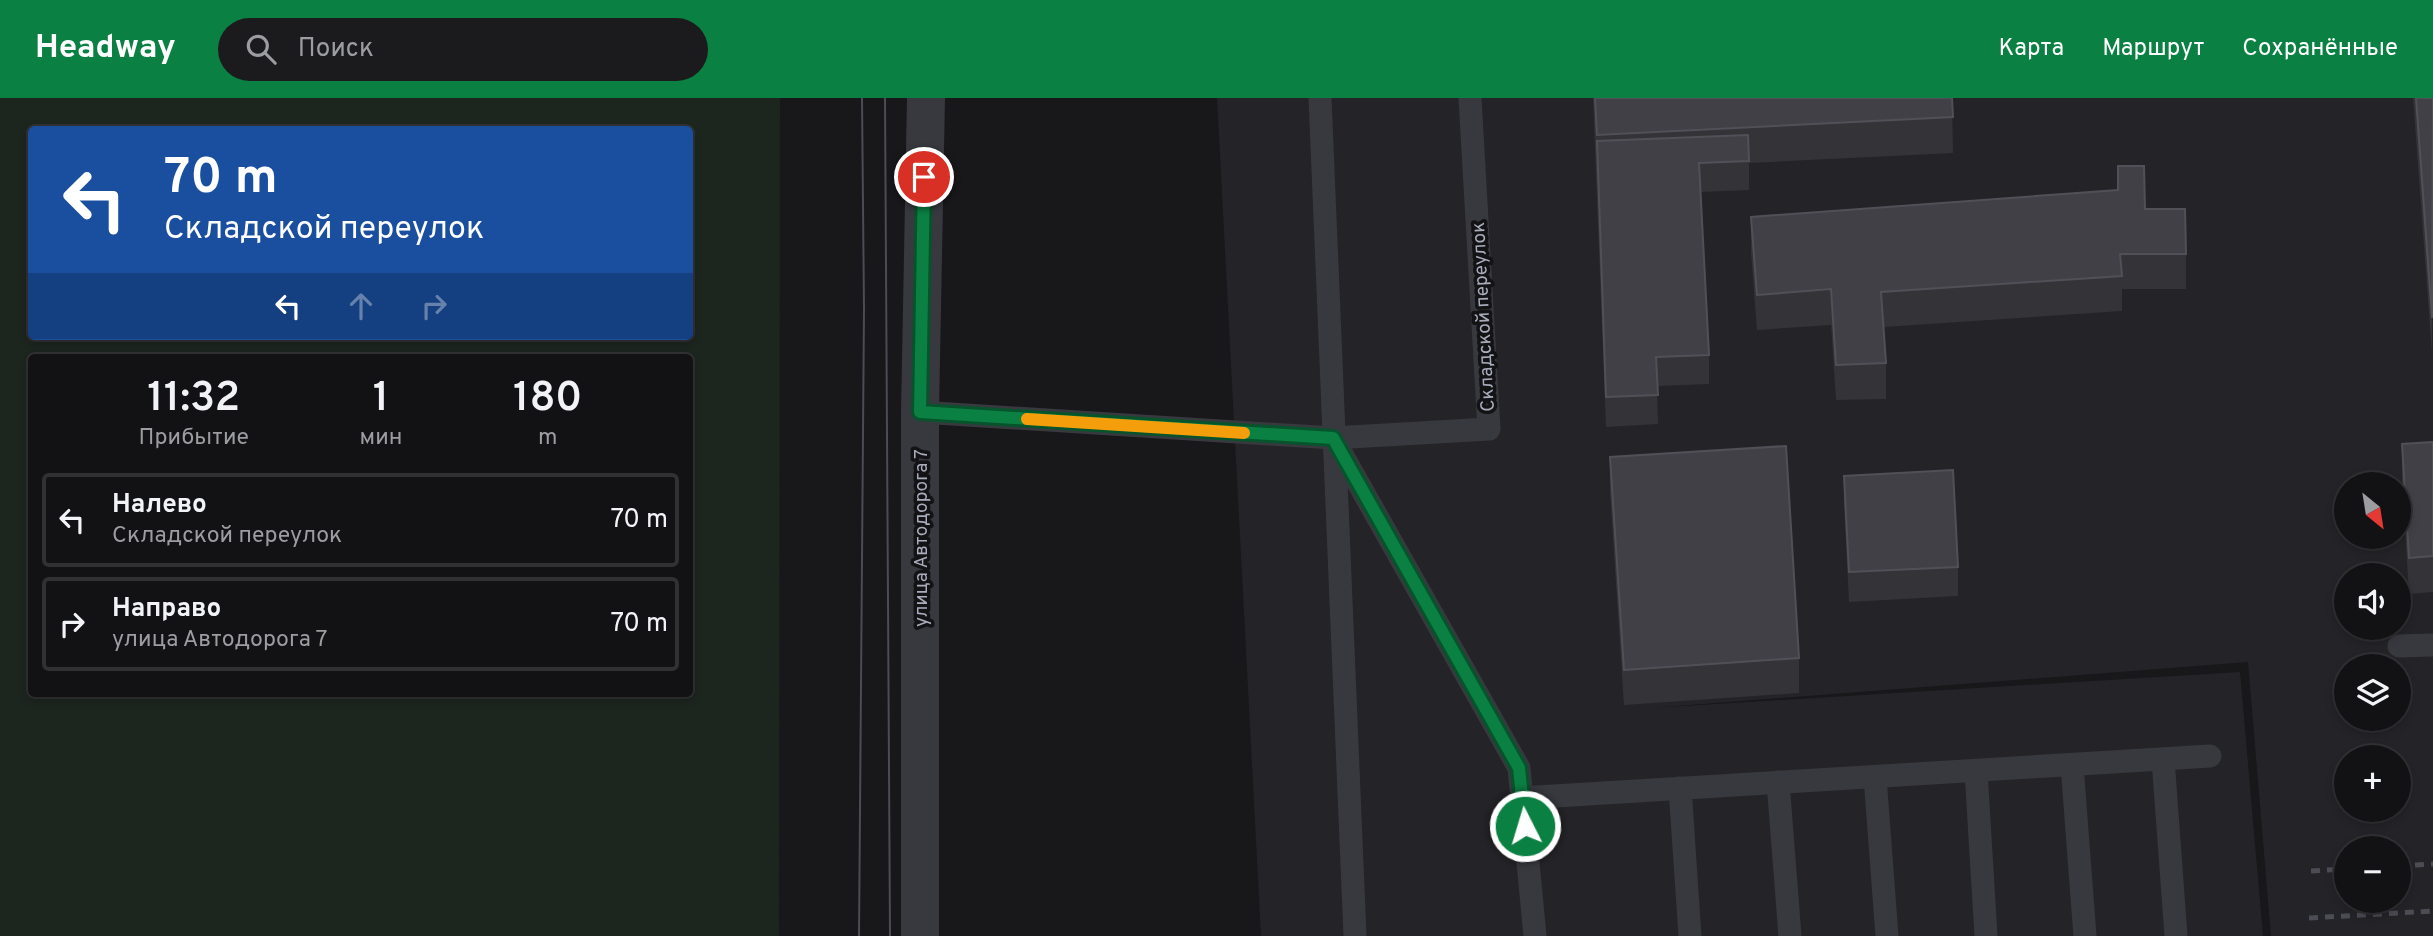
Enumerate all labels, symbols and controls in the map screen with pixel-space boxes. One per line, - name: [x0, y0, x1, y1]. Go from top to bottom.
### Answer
- search box: [218, 18, 708, 81]
- text: Headway: [35, 28, 176, 70]
- icon: search: [242, 30, 280, 68]
- text: Поиск: [298, 33, 374, 66]
- text: Карта: [1998, 34, 2064, 64]
- text: Маршрут: [2102, 34, 2204, 64]
- text: Сохранённые: [2242, 34, 2398, 64]
- pin: [894, 147, 954, 207]
- text: 70 m: [164, 149, 278, 211]
- icon: left: [49, 154, 140, 245]
- icon: arrive: [905, 158, 943, 196]
- text: Складской переулок: [164, 210, 484, 250]
- street label: Складской переулок: [1467, 221, 1501, 412]
- icon: left: [269, 287, 307, 325]
- icon: ahead: [342, 287, 380, 325]
- icon: right: [415, 287, 453, 325]
- text: 11:32: [147, 373, 240, 426]
- text: 1: [373, 373, 389, 426]
- text: 180: [513, 373, 582, 426]
- text: Прибытие: [139, 424, 249, 453]
- text: мин: [359, 424, 402, 453]
- text: m: [538, 424, 557, 453]
- street label: улица Автодорога 7: [910, 449, 934, 627]
- north arrow: [2334, 472, 2412, 550]
- map controls: [2334, 472, 2411, 913]
- text: Налево: [112, 489, 207, 522]
- icon: left: [53, 501, 91, 539]
- text: 70 m: [610, 504, 668, 537]
- text: Складской переулок: [112, 522, 342, 551]
- button: sound: [2334, 563, 2411, 640]
- text: Направо: [112, 593, 221, 626]
- icon: right: [53, 605, 91, 643]
- text: 70 m: [610, 608, 668, 641]
- text: улица Автодорога 7: [112, 626, 327, 655]
- button: layers: [2334, 654, 2411, 731]
- button: +: [2334, 745, 2411, 822]
- position arrow: [1488, 789, 1562, 863]
- button: −: [2334, 836, 2411, 913]

